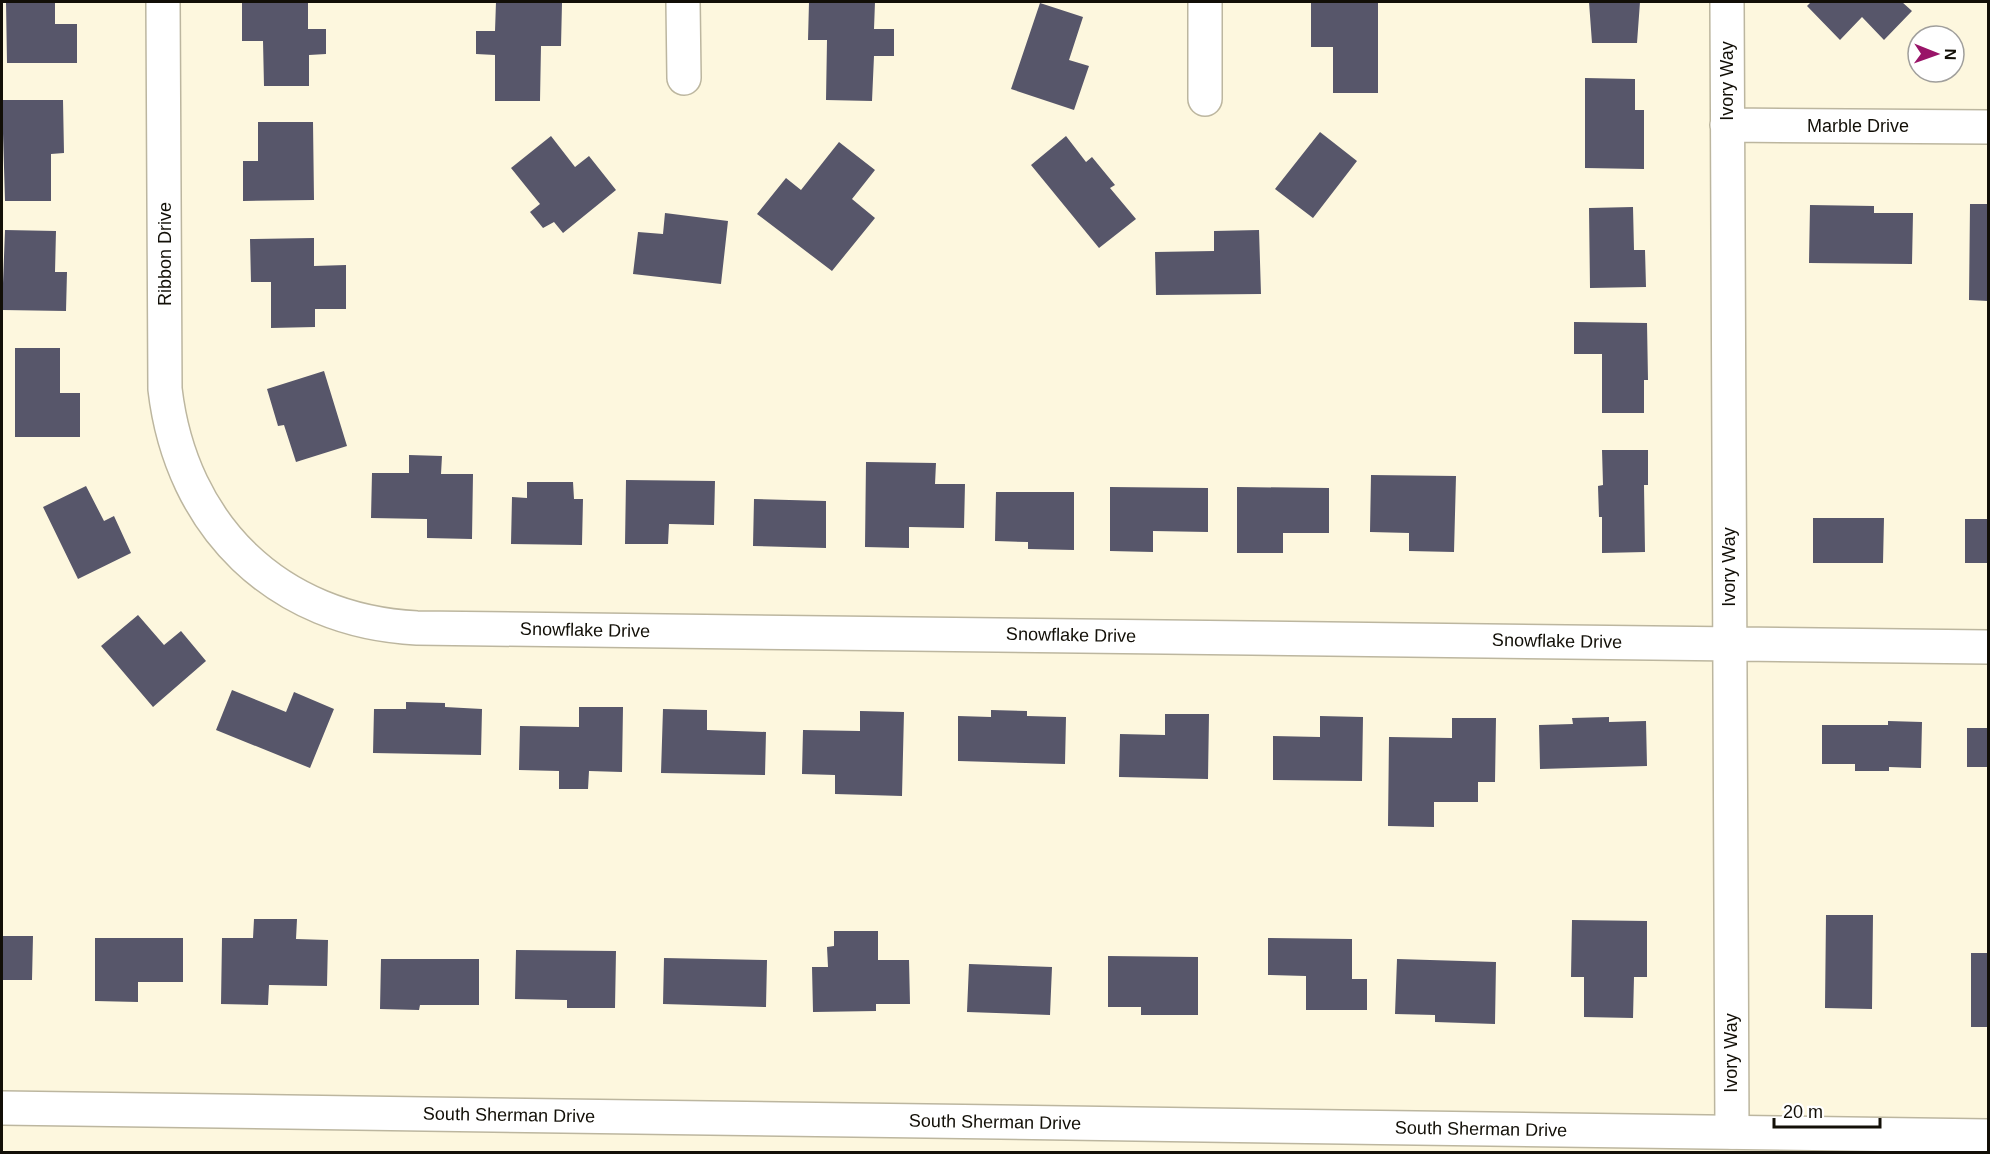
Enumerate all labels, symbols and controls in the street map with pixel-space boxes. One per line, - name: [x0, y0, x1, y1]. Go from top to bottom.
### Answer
- north arrow: [1906, 24, 1966, 84]
- street label: Ivory Way: [1717, 41, 1737, 121]
- text: N: [1942, 48, 1959, 60]
- street label: Marble Drive: [1807, 116, 1909, 136]
- street label: Ribbon Drive: [155, 202, 175, 306]
- street label: Ivory Way: [1719, 527, 1739, 607]
- street label: Snowflake Drive: [520, 619, 650, 641]
- street label: Snowflake Drive: [1006, 624, 1136, 646]
- street label: Snowflake Drive: [1492, 630, 1622, 652]
- street label: Ivory Way: [1721, 1013, 1741, 1093]
- scale bar: [1774, 1091, 1880, 1129]
- text: 20 m: [1783, 1102, 1823, 1122]
- street label: South Sherman Drive: [423, 1103, 595, 1127]
- street label: South Sherman Drive: [909, 1110, 1081, 1134]
- street label: South Sherman Drive: [1395, 1117, 1567, 1141]

